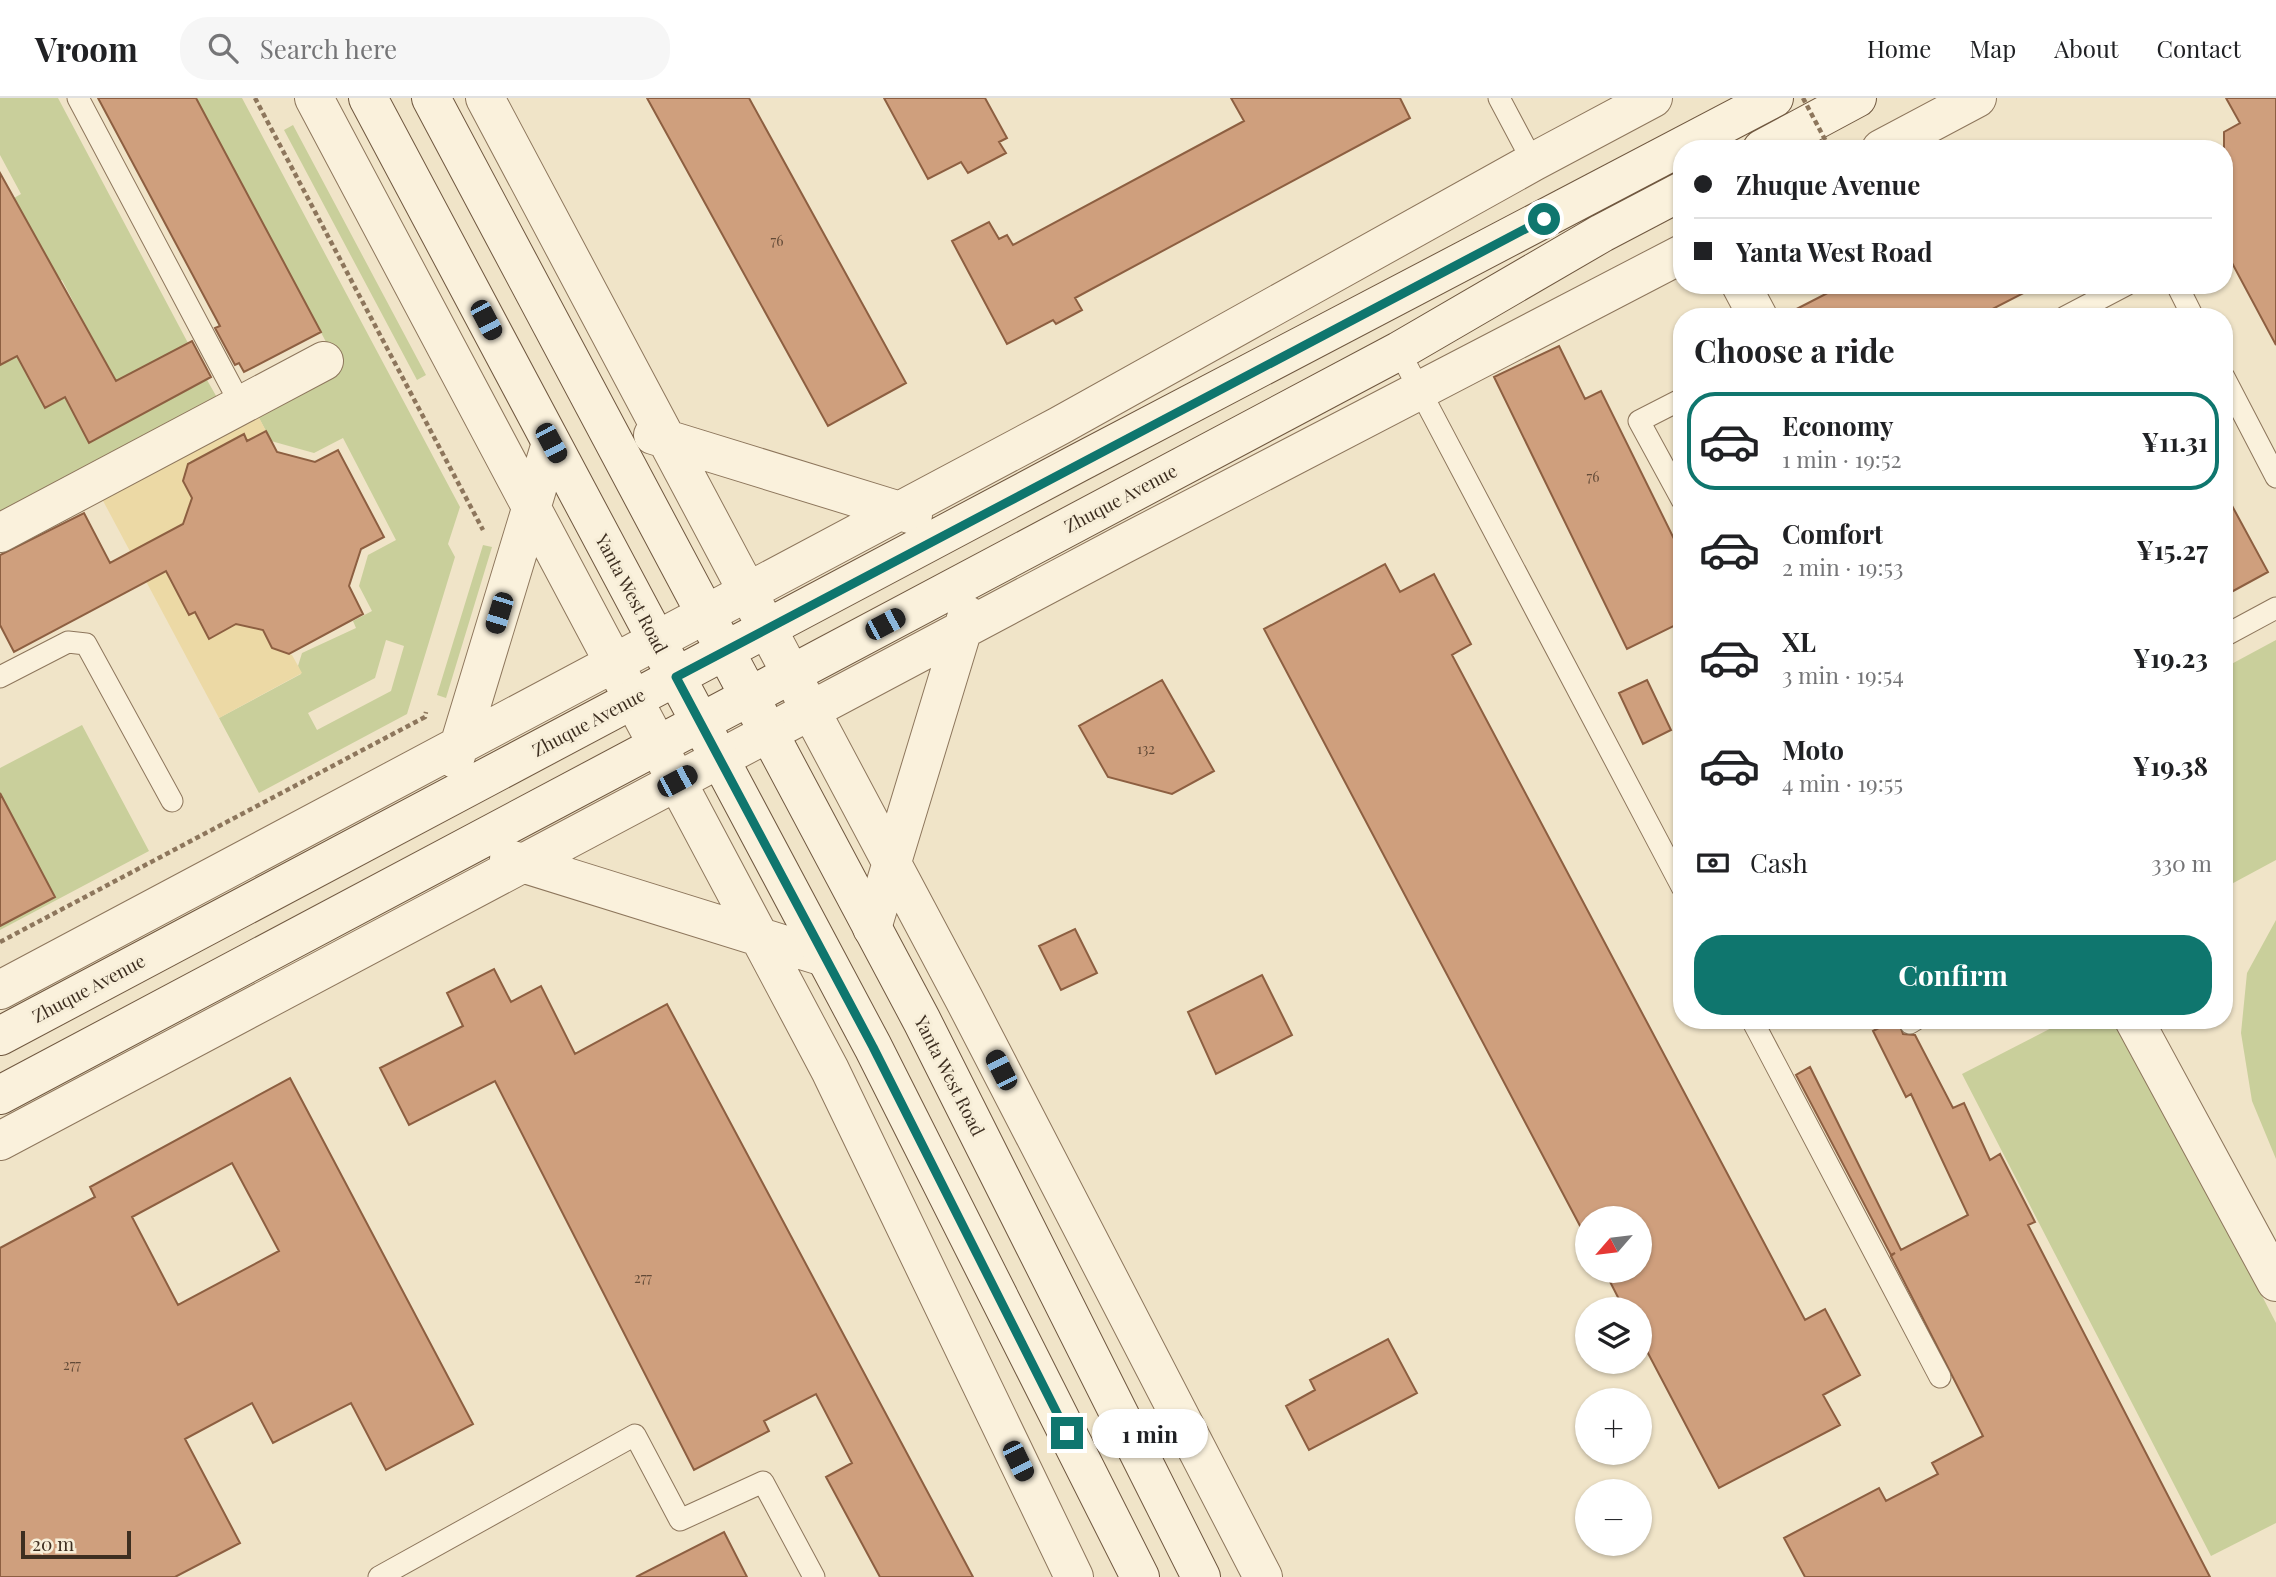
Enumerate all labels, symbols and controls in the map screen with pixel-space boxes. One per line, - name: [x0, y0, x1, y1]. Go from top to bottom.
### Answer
- search box: [180, 17, 670, 80]
- text: Vroom: [35, 26, 138, 70]
- icon: search: [204, 29, 242, 67]
- text: Search here: [260, 31, 397, 66]
- text: Home: [1867, 32, 1931, 64]
- text: Map: [1969, 32, 2016, 64]
- text: About: [2054, 32, 2118, 64]
- text: Contact: [2156, 32, 2241, 64]
- text: Zhuque Avenue: [1736, 167, 1920, 202]
- route start: [1528, 203, 1560, 235]
- house number: 76: [771, 231, 783, 250]
- text: Yanta West Road: [1736, 234, 1933, 269]
- car: [467, 297, 506, 343]
- text: Choose a ride: [1694, 328, 1895, 371]
- text: Economy: [1782, 408, 1893, 443]
- icon: car: [1698, 410, 1761, 473]
- car: [532, 420, 571, 466]
- text: ¥11.31: [2142, 424, 2208, 459]
- text: 1 min · 19:52: [1782, 443, 1902, 474]
- street label: Zhuque Avenue: [1060, 458, 1181, 538]
- house number: 76: [1587, 467, 1599, 486]
- text: Comfort: [1782, 516, 1883, 551]
- icon: car: [1698, 518, 1761, 581]
- street label: Yanta West Road: [590, 529, 674, 658]
- text: ¥15.27: [2136, 532, 2208, 567]
- text: 2 min · 19:53: [1782, 551, 1903, 582]
- car: [483, 590, 516, 636]
- car: [862, 605, 909, 643]
- text: XL: [1782, 624, 1816, 659]
- icon: car: [1698, 626, 1761, 689]
- text: ¥19.23: [2133, 640, 2208, 675]
- text: 3 min · 19:54: [1782, 659, 1904, 690]
- street label: Zhuque Avenue: [528, 682, 649, 762]
- text: Moto: [1782, 732, 1844, 767]
- icon: car: [1698, 734, 1761, 797]
- house number: 132: [1137, 739, 1155, 758]
- text: ¥19.38: [2133, 748, 2208, 783]
- car: [654, 762, 701, 800]
- text: 4 min · 19:55: [1782, 767, 1903, 798]
- icon: cash: [1694, 844, 1732, 882]
- text: Cash: [1750, 845, 1808, 880]
- text: 330 m: [2151, 847, 2212, 878]
- button: Confirm: [1694, 935, 2212, 1015]
- street label: Zhuque Avenue: [28, 948, 149, 1028]
- street label: Yanta West Road: [909, 1010, 991, 1140]
- car: [983, 1047, 1020, 1093]
- north arrow: [1575, 1206, 1652, 1283]
- map controls: [1575, 1206, 1652, 1556]
- house number: 277: [634, 1268, 652, 1287]
- button: layers: [1575, 1297, 1652, 1374]
- house number: 277: [63, 1355, 81, 1374]
- button: +: [1575, 1388, 1652, 1465]
- callout: 1 min: [1092, 1408, 1207, 1458]
- route end: [1051, 1417, 1083, 1449]
- text: 1 min: [1122, 1418, 1178, 1449]
- car: [1000, 1438, 1037, 1484]
- button: −: [1575, 1479, 1652, 1556]
- scale bar: [21, 1528, 131, 1560]
- text: 20 m: [32, 1530, 74, 1556]

